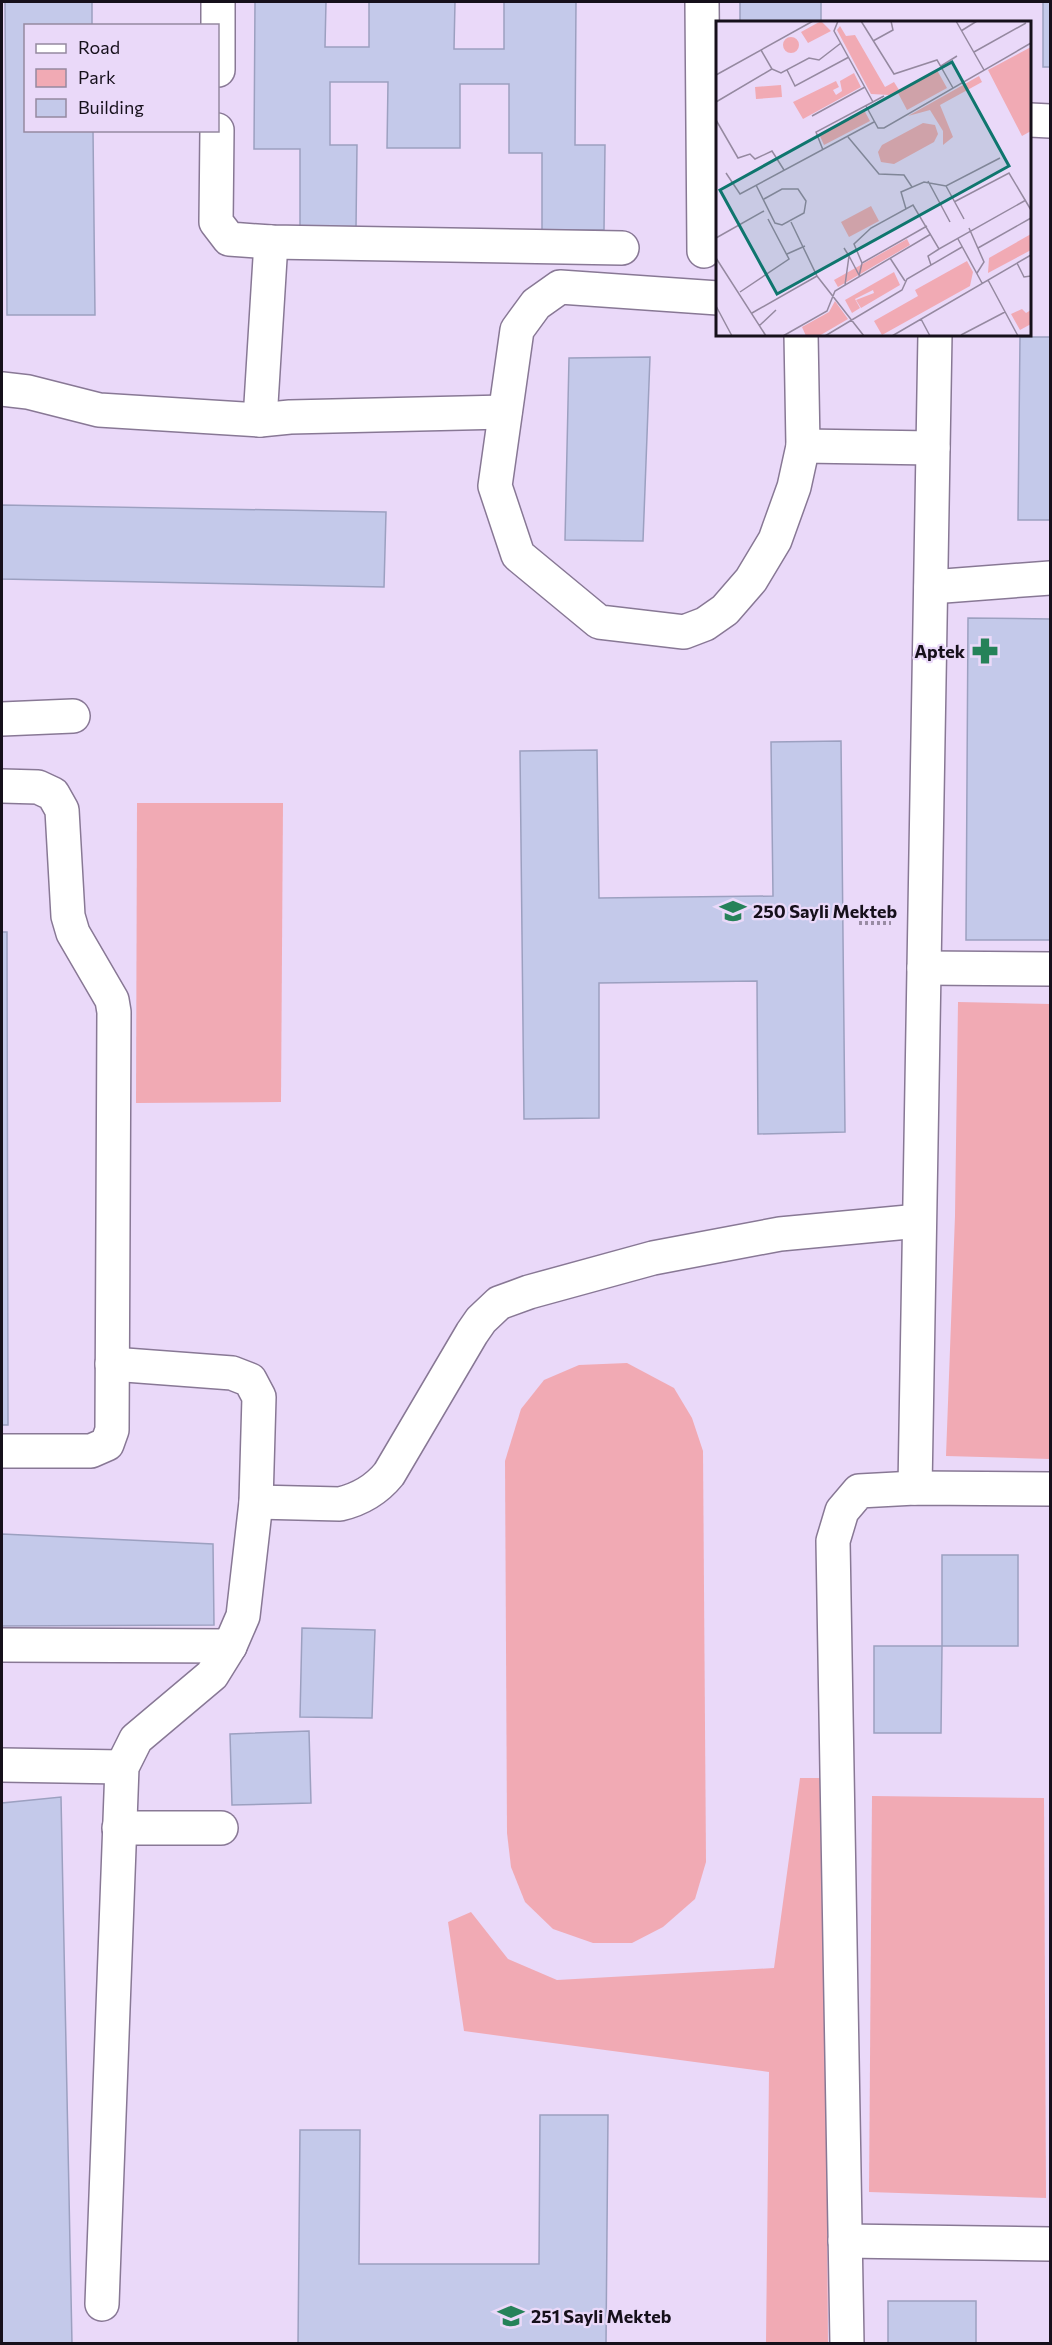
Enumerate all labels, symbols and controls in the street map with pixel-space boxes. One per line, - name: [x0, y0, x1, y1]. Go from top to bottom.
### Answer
- inset map: [716, 21, 1031, 336]
- legend: [24, 24, 219, 132]
- text: Road: [78, 36, 120, 58]
- text: Park: [78, 66, 116, 88]
- text: Building: [78, 96, 144, 118]
- pharmacy icon: Aptek: [970, 636, 1000, 666]
- place label: Aptek: [914, 640, 966, 662]
- school or university icon: 250 Sayli Mekteb: [718, 896, 748, 926]
- place label: 250 Sayli Mekteb: [753, 900, 897, 922]
- school or university icon: 251 Sayli Mekteb: [496, 2301, 526, 2331]
- place label: 251 Sayli Mekteb: [531, 2305, 672, 2327]

